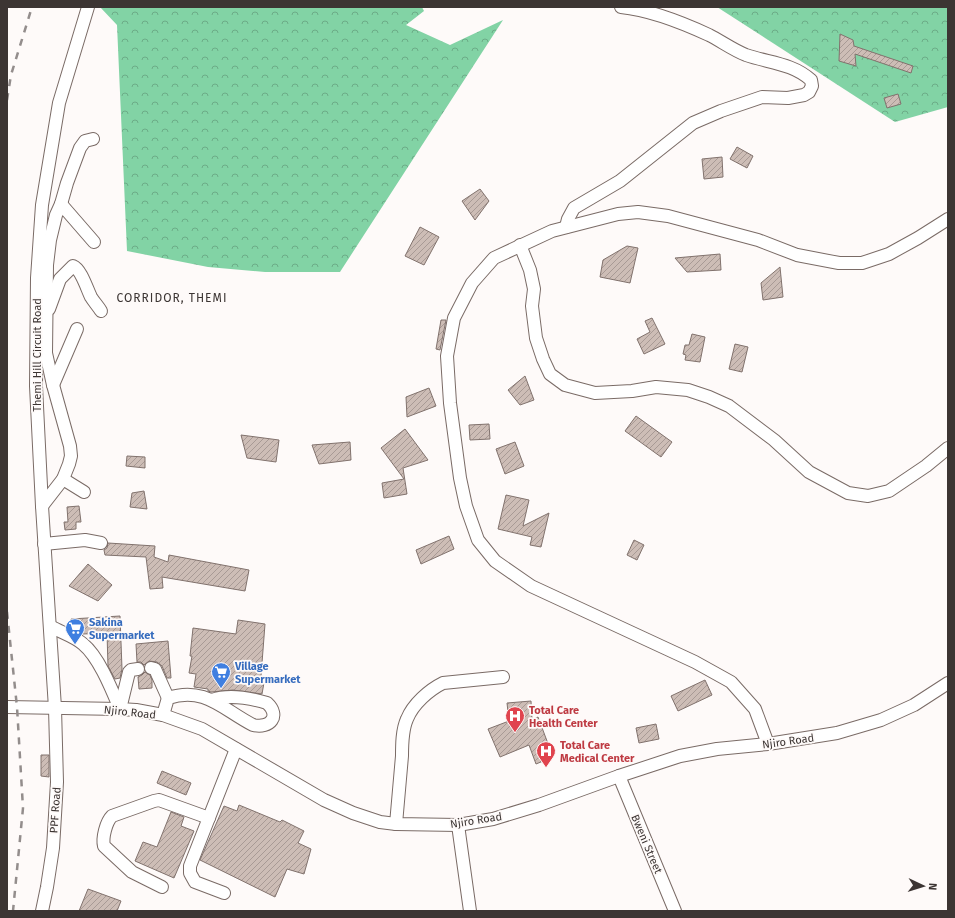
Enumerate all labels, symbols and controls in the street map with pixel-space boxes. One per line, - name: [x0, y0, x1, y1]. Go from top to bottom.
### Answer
- district label: CORRIDOR, THEMI: [117, 291, 227, 305]
- street label: Themi Hill Circuit Road: [31, 298, 44, 412]
- place label: Sakina Supermarket: [89, 616, 155, 642]
- supermarket icon: Sakina Supermarket: [64, 617, 86, 645]
- place label: Village Supermarket: [234, 660, 301, 686]
- supermarket icon: Village Supermarket: [210, 661, 232, 689]
- street label: Njiro Road: [103, 703, 157, 722]
- place label: Total Care Health Center: [529, 704, 598, 730]
- hospital icon: Total Care Health Center: [504, 705, 526, 733]
- street label: Njiro Road: [761, 731, 815, 752]
- place label: Total Care Medical Center: [560, 739, 635, 765]
- hospital icon: Total Care Medical Center: [535, 740, 557, 768]
- street label: PPF Road: [47, 786, 64, 834]
- street label: Njiro Road: [449, 810, 503, 831]
- street label: Bweni Street: [628, 813, 665, 876]
- north arrow: [903, 866, 943, 906]
- text: N: [926, 883, 939, 891]

